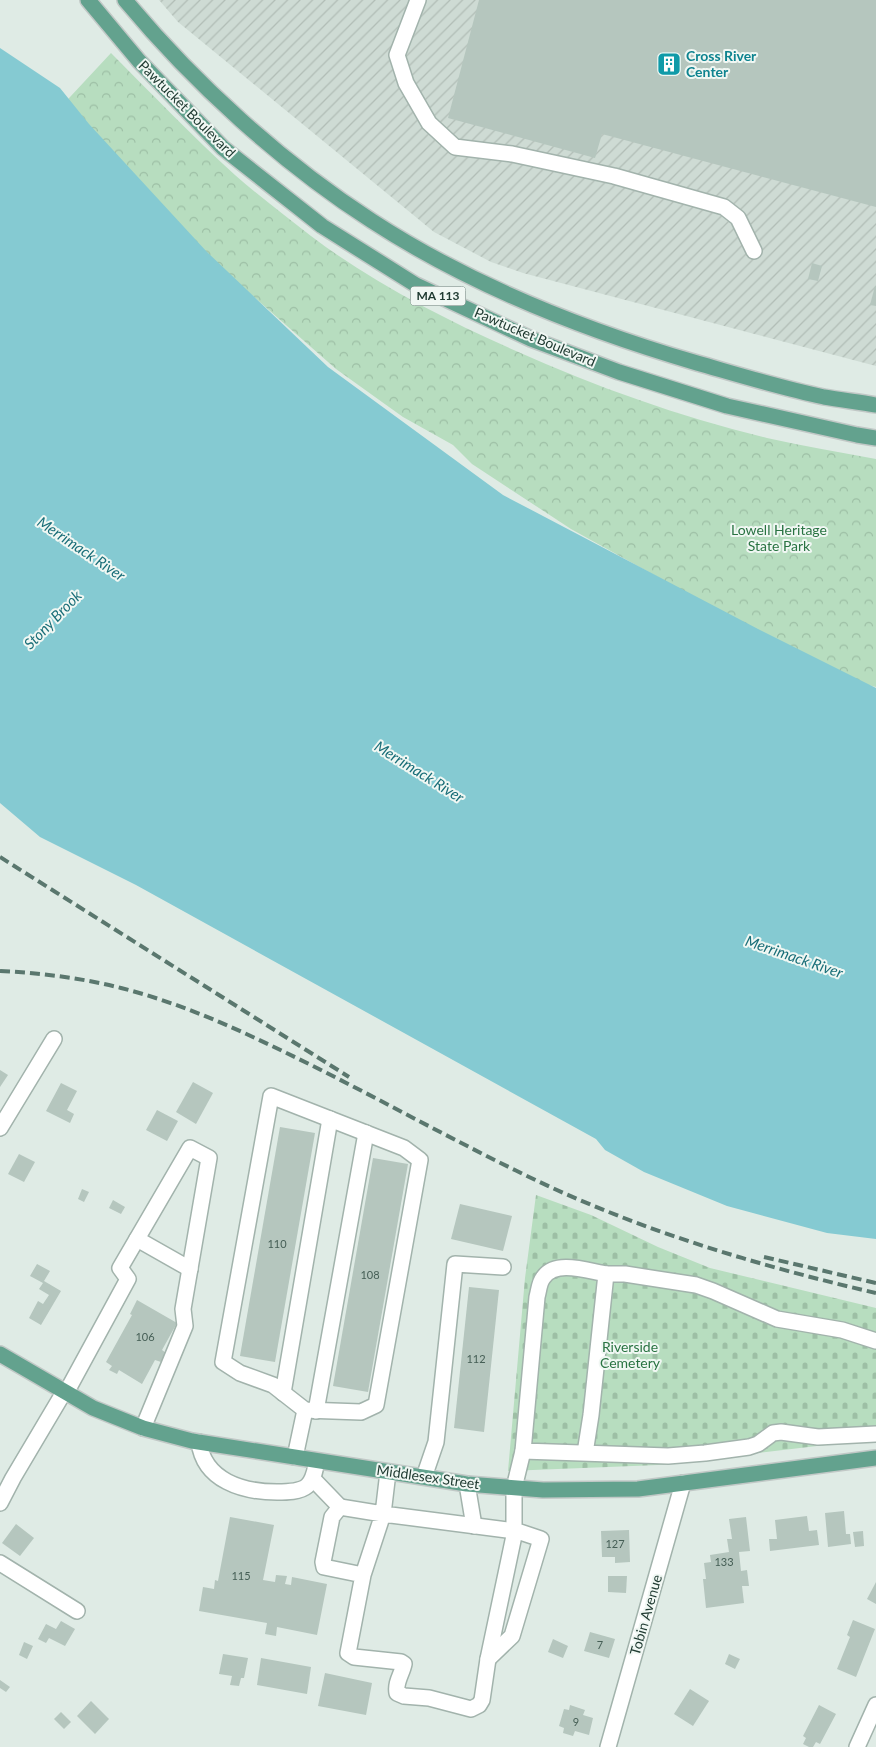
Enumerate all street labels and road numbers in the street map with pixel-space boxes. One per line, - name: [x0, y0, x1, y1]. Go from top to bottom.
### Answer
- street label: Pawtucket Boulevard: [135, 57, 239, 161]
- road number: MA 113: [410, 286, 466, 306]
- street label: Pawtucket Boulevard: [472, 303, 598, 370]
- street label: Middlesex Street: [376, 1461, 480, 1492]
- street label: Tobin Avenue: [626, 1573, 665, 1657]

